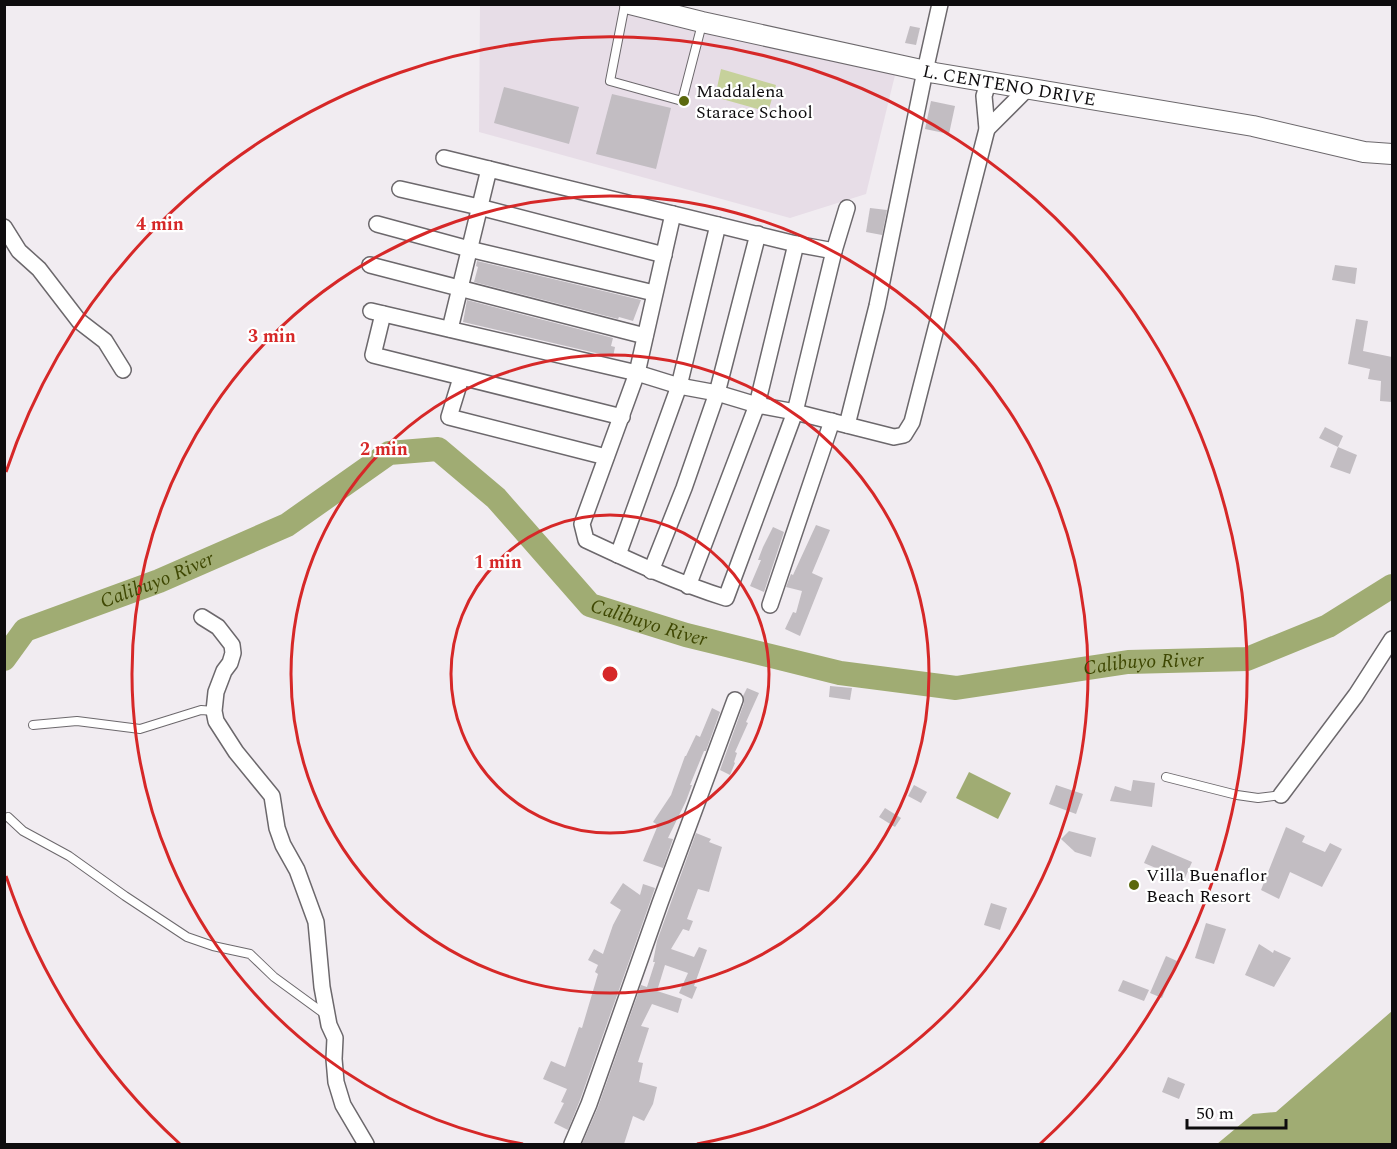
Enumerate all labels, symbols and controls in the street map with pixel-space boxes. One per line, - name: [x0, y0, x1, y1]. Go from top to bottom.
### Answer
- street label: L. CENTENO DRIVE: [920, 57, 1098, 113]
- place label: Maddalena Starace School: [696, 78, 813, 126]
- marker: Maddalena Starace School: [677, 94, 691, 108]
- text: 4 min: [136, 211, 184, 238]
- text: 3 min: [248, 323, 296, 350]
- text: 2 min: [360, 436, 408, 463]
- water label: Calibuyo River: [96, 543, 220, 616]
- text: 1 min: [474, 549, 522, 576]
- water label: Calibuyo River: [586, 591, 711, 655]
- water label: Calibuyo River: [1081, 645, 1205, 684]
- centre of rings: [600, 664, 620, 684]
- place label: Villa Buenaflor Beach Resort: [1146, 862, 1267, 910]
- marker: Villa Buenaflor Beach Resort: [1127, 878, 1141, 892]
- scale bar: [1187, 1092, 1286, 1130]
- text: 50 m: [1196, 1100, 1234, 1127]

